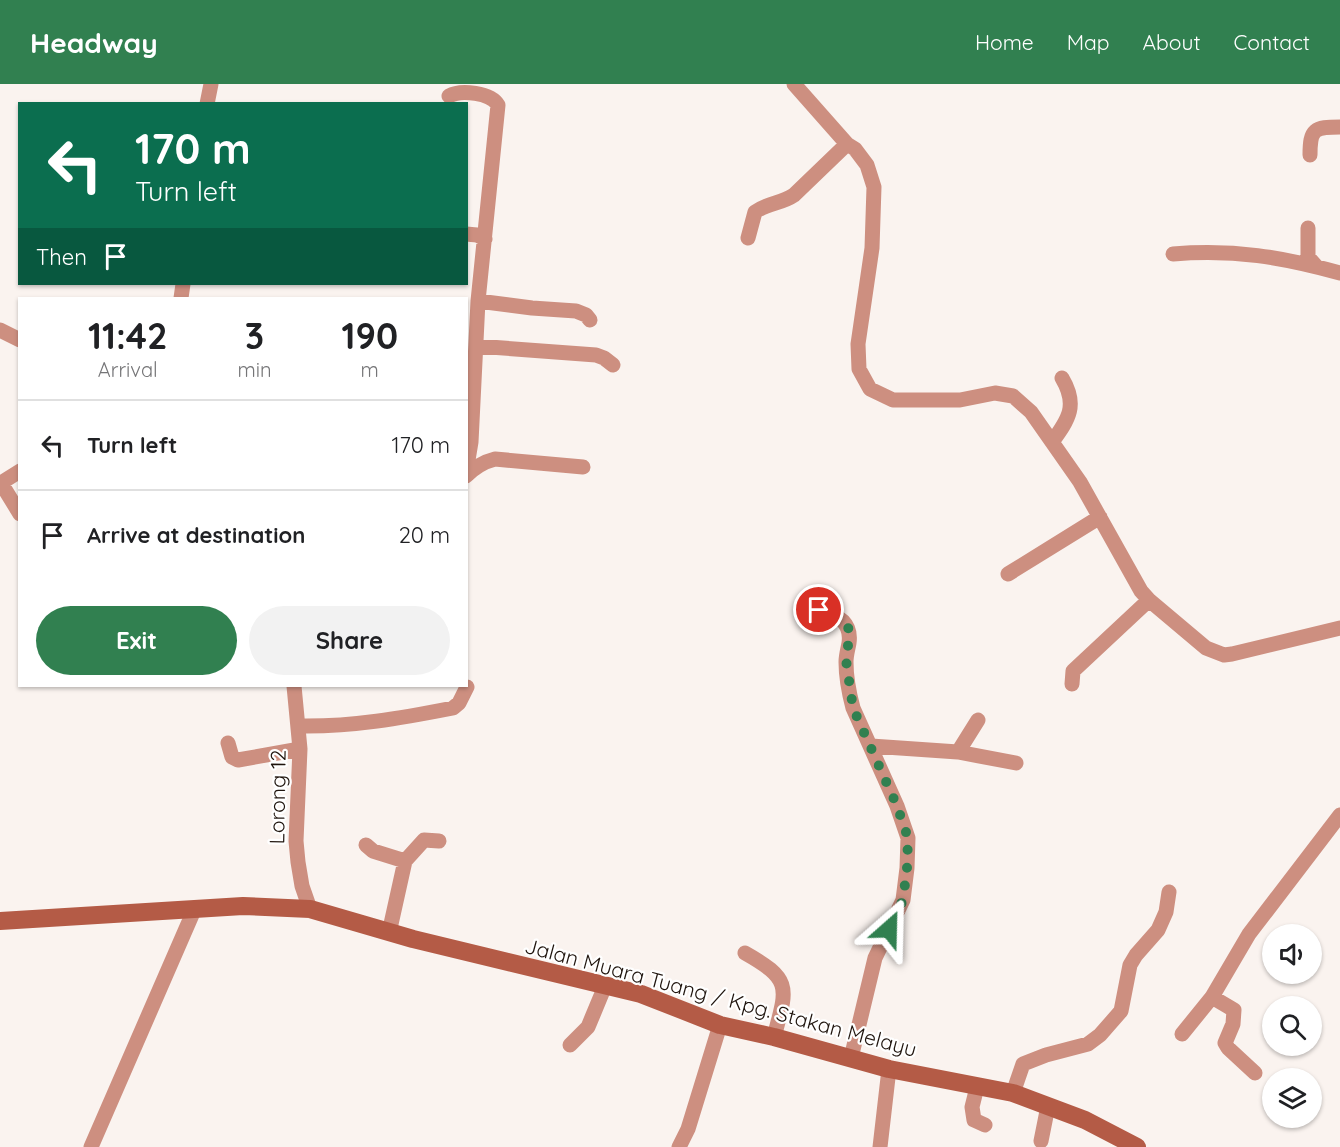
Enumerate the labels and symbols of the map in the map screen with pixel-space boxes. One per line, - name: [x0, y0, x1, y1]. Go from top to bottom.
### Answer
- pin: [793, 584, 844, 635]
- street label: Lorong 12: [263, 750, 291, 844]
- position arrow: [857, 897, 921, 961]
- street label: Jalan Muara Tuang / Kpg. Stakan Melayu: [522, 932, 920, 1062]

